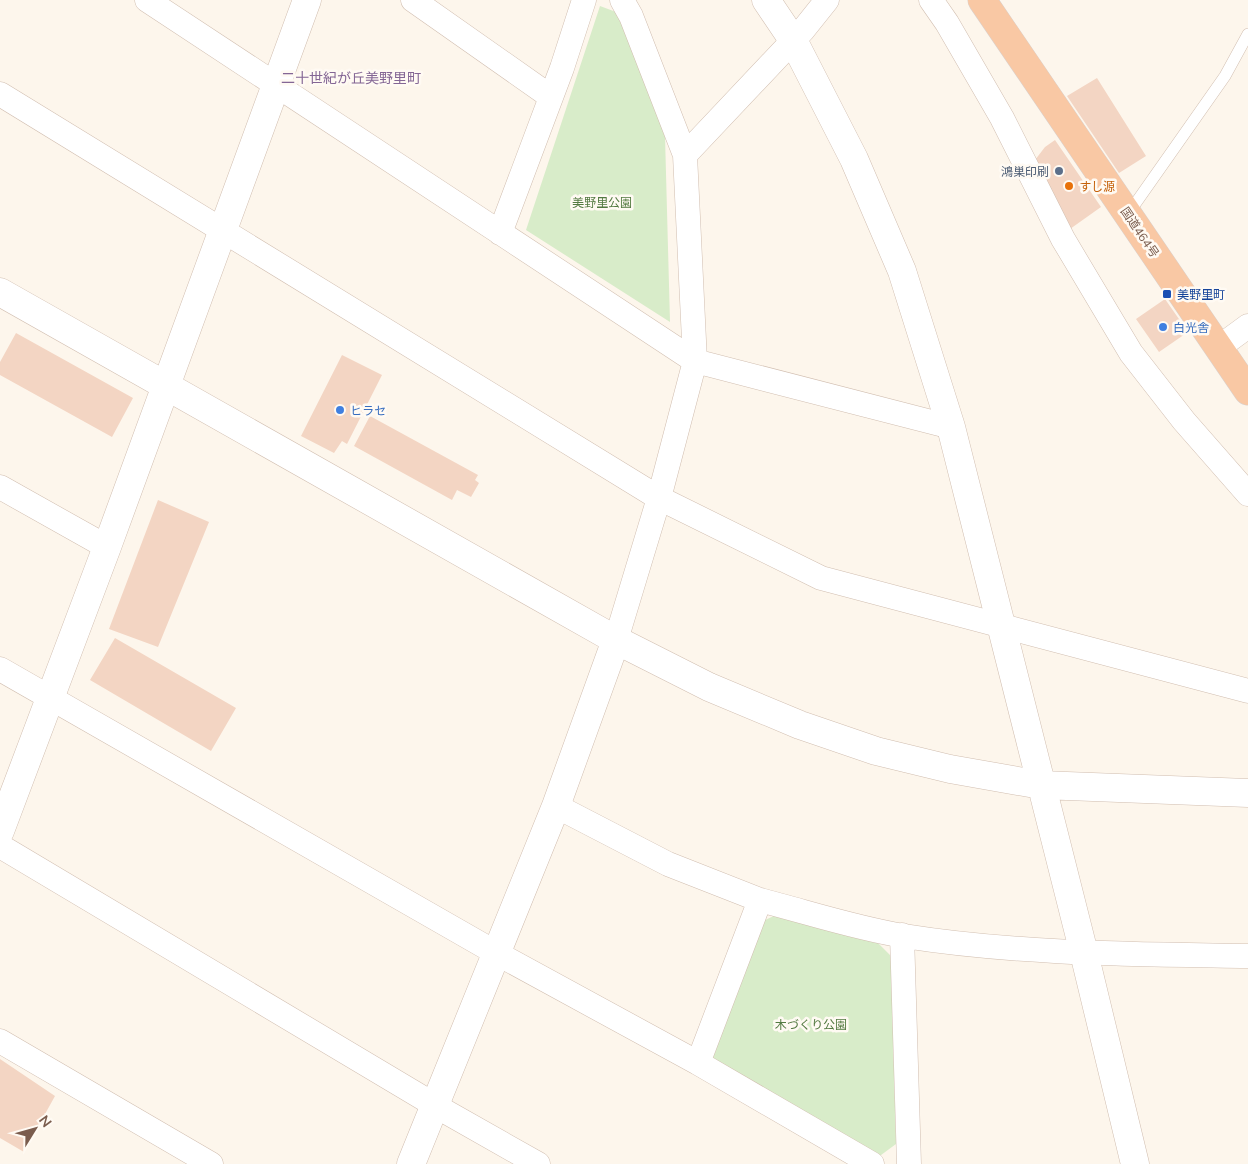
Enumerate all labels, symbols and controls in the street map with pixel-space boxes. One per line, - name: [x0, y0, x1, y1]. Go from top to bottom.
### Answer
- district label: 二十世紀が丘美野里町: [281, 69, 421, 87]
- place label: 鴻巣印刷: [1001, 164, 1049, 179]
- marker: 鴻巣印刷: [1053, 165, 1065, 177]
- place label: すし源: [1079, 179, 1115, 194]
- marker: すし源: [1063, 180, 1075, 192]
- park label: 美野里公園: [572, 195, 632, 210]
- street label: 国道464号: [1118, 204, 1162, 260]
- place label: 美野里町: [1177, 287, 1225, 302]
- marker: 美野里町: [1161, 288, 1173, 300]
- place label: 白光舎: [1173, 320, 1209, 335]
- marker: 白光舎: [1157, 321, 1169, 333]
- place label: ヒラセ: [350, 403, 386, 418]
- marker: ヒラセ: [334, 404, 346, 416]
- park label: 木づくり公園: [775, 1017, 847, 1032]
- north arrow: [10, 1104, 60, 1154]
- text: N: [35, 1112, 56, 1131]

